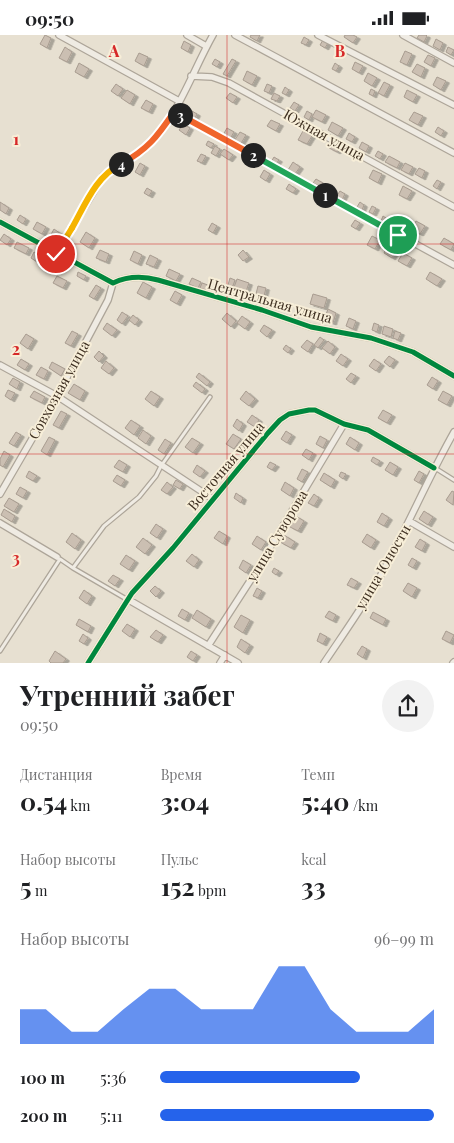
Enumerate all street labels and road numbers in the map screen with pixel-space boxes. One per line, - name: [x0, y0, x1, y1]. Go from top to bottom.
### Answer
- street label: Южная улица: [280, 104, 368, 165]
- street label: Центральная улица: [206, 274, 335, 327]
- street label: Совхозная улица: [24, 337, 94, 443]
- street label: Восточная улица: [183, 417, 268, 514]
- street label: улица Суворова: [241, 486, 311, 586]
- street label: улица Юности: [350, 521, 415, 614]

